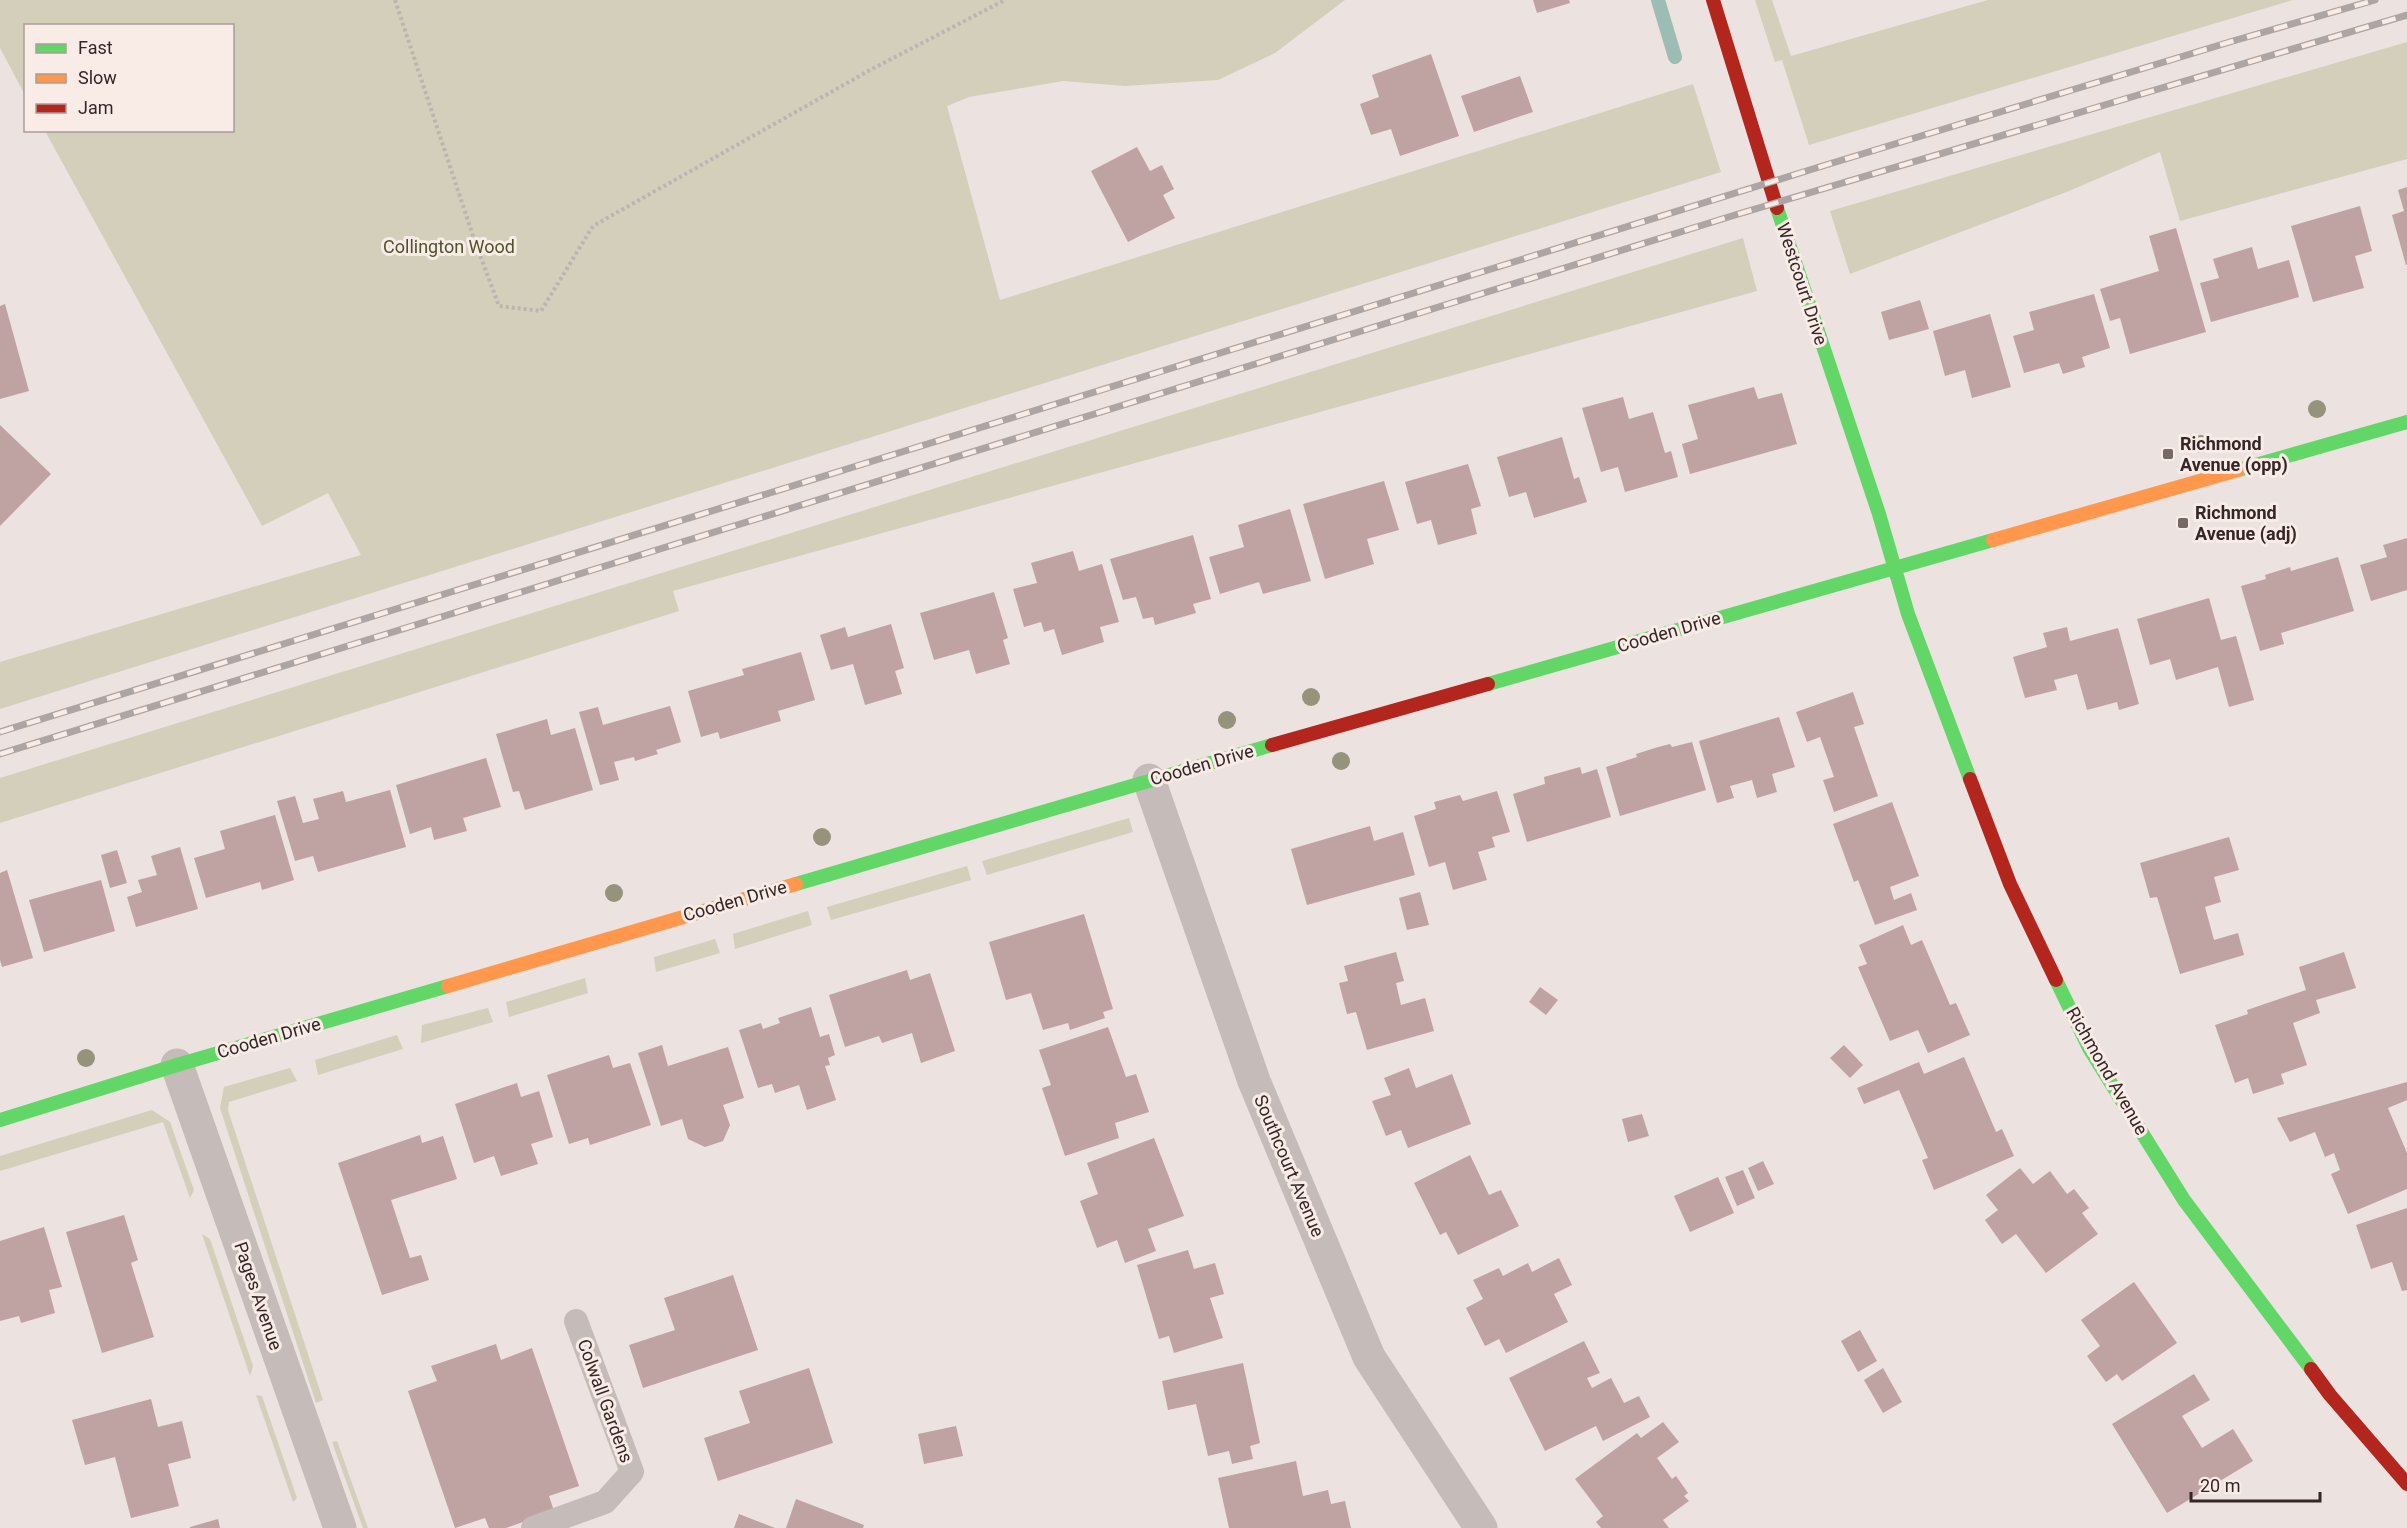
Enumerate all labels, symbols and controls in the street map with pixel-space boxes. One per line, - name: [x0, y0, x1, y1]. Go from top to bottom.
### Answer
- legend: [24, 24, 234, 132]
- text: Fast: [78, 37, 113, 58]
- text: Slow: [78, 67, 117, 88]
- text: Jam: [78, 97, 114, 118]
- street label: Westcourt Drive: [1773, 220, 1832, 348]
- park label: Collington Wood: [383, 236, 515, 257]
- place label: Richmond Avenue (opp): [2180, 433, 2288, 476]
- marker: Richmond Avenue (opp): [2161, 447, 2175, 461]
- place label: Richmond Avenue (adj): [2195, 502, 2297, 545]
- marker: Richmond Avenue (adj): [2176, 516, 2190, 530]
- street label: Cooden Drive: [1615, 607, 1723, 656]
- street label: Cooden Drive: [1148, 740, 1256, 789]
- street label: Cooden Drive: [681, 876, 789, 925]
- street label: Richmond Avenue: [2062, 1003, 2153, 1138]
- street label: Cooden Drive: [215, 1013, 323, 1062]
- street label: Southcourt Avenue: [1250, 1092, 1329, 1240]
- street label: Pages Avenue: [230, 1239, 287, 1353]
- street label: Colwall Gardens: [573, 1336, 638, 1465]
- scale bar: [2191, 1465, 2320, 1503]
- text: 20 m: [2200, 1475, 2240, 1496]

